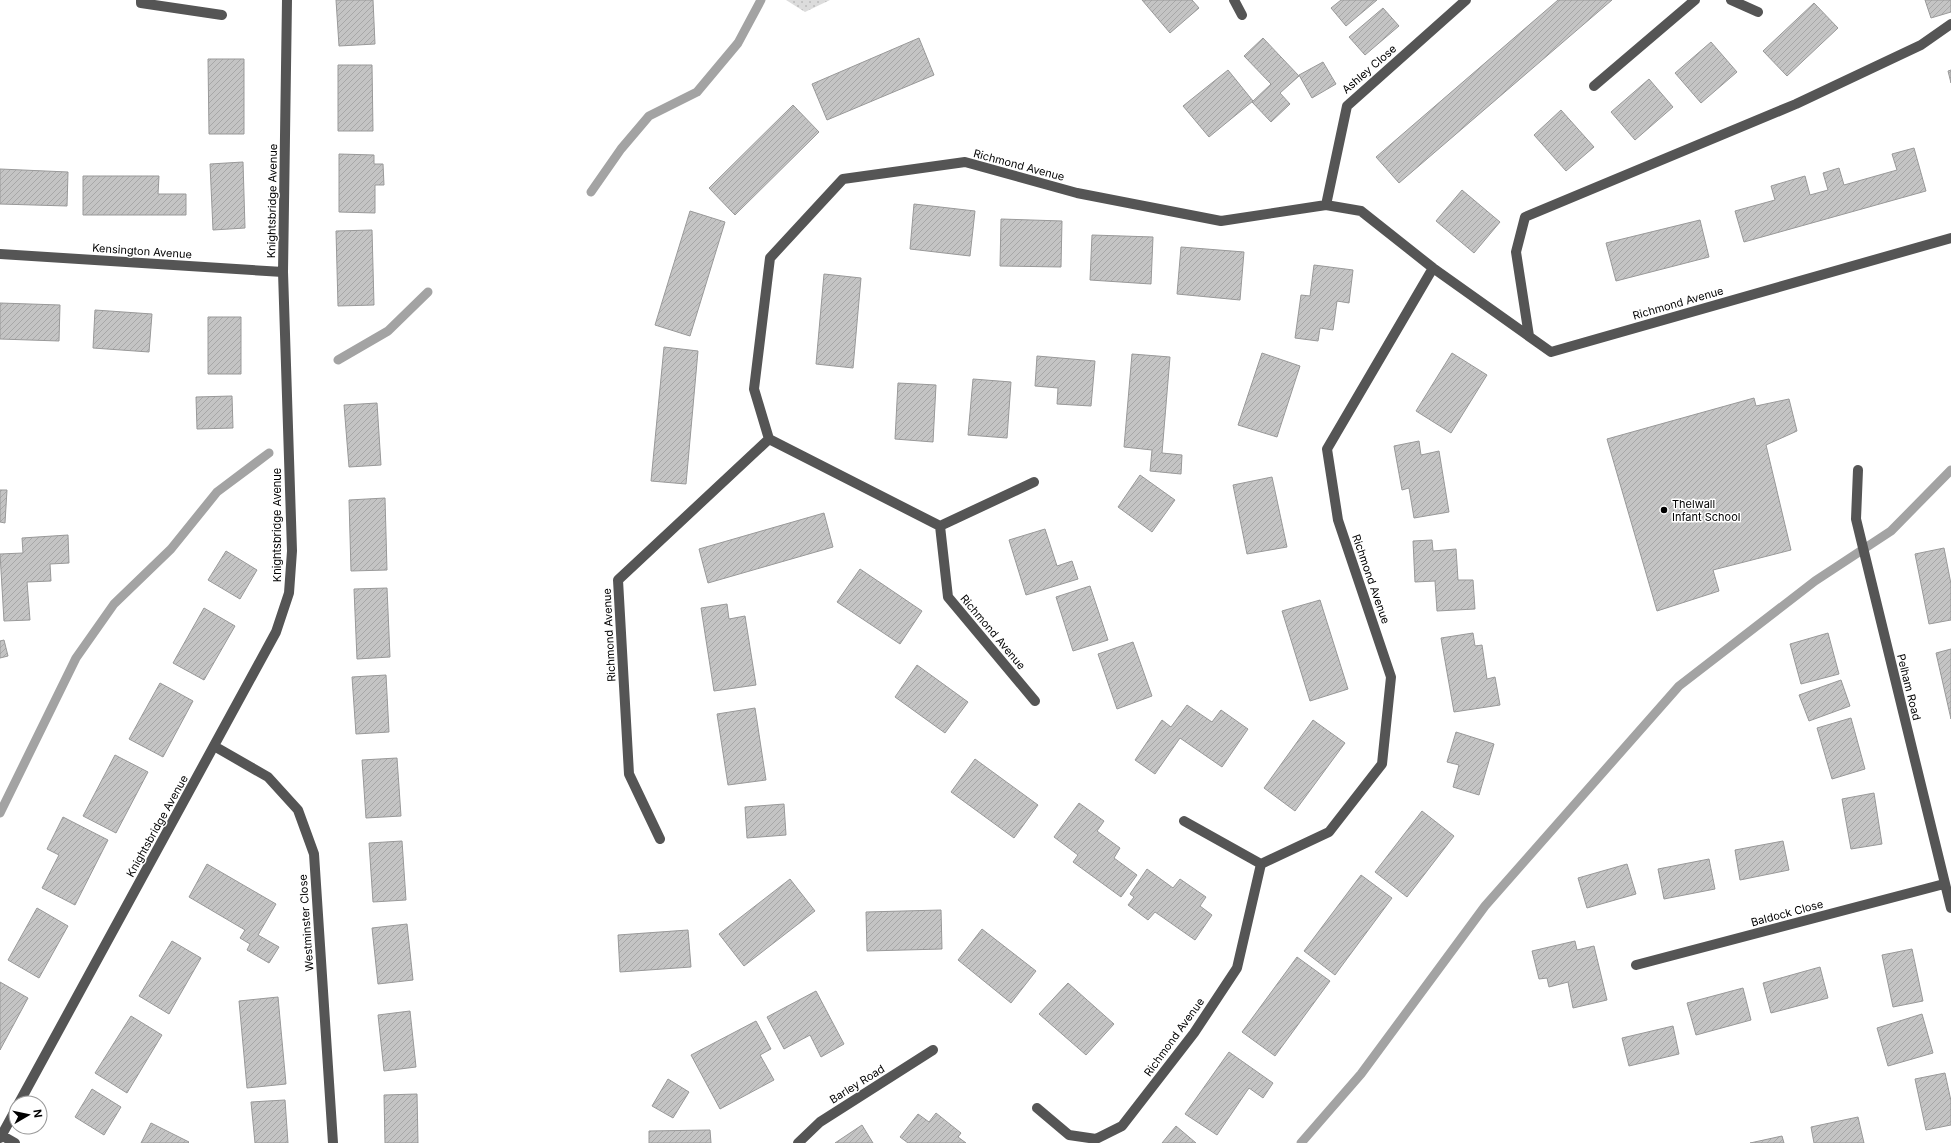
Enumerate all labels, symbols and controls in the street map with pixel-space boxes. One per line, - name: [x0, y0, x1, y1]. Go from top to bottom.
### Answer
- street label: Ashley Close: [1339, 42, 1399, 96]
- street label: Knightsbridge Avenue: [264, 144, 280, 258]
- street label: Richmond Avenue: [972, 146, 1066, 184]
- street label: Kensington Avenue: [92, 241, 192, 261]
- street label: Richmond Avenue: [1631, 283, 1725, 323]
- street label: Knightsbridge Avenue: [270, 468, 284, 582]
- place label: Thelwall Infant School: [1672, 497, 1740, 524]
- marker: Thelwall Infant School: [1659, 505, 1669, 515]
- street label: Richmond Avenue: [1349, 532, 1393, 626]
- street label: Richmond Avenue: [600, 588, 618, 682]
- street label: Richmond Avenue: [958, 592, 1028, 672]
- street label: Pelham Road: [1894, 652, 1924, 722]
- street label: Knightsbridge Avenue: [123, 773, 191, 879]
- street label: Westminster Close: [296, 874, 316, 972]
- street label: Baldock Close: [1749, 897, 1825, 929]
- street label: Richmond Avenue: [1141, 995, 1207, 1079]
- street label: Barley Road: [827, 1062, 887, 1106]
- north arrow: [8, 1095, 48, 1135]
- text: N: [30, 1108, 45, 1119]

